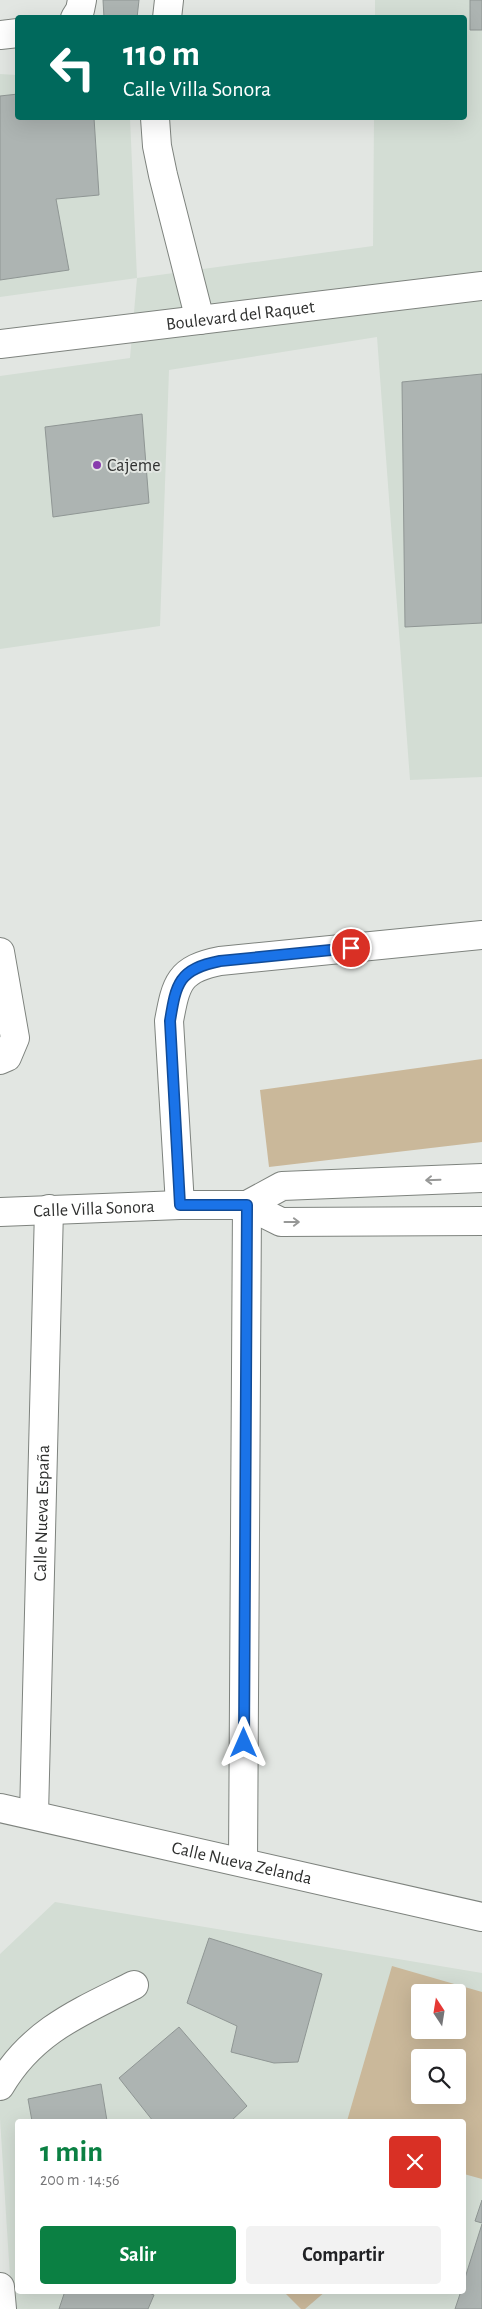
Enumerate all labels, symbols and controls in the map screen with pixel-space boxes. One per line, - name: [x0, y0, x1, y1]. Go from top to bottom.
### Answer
- icon: left: [40, 35, 105, 100]
- text: 110 m: [123, 37, 200, 72]
- text: Calle Villa Sonora: [123, 78, 271, 100]
- street label: Boulevard del Raquet: [165, 298, 316, 334]
- place label: Cajeme: [107, 457, 160, 475]
- marker: Cajeme: [91, 459, 103, 471]
- pin: [330, 927, 372, 969]
- icon: arrive: [337, 934, 365, 962]
- one-way arrow: [426, 1175, 442, 1185]
- street label: Calle Villa Sonora: [33, 1198, 155, 1221]
- one-way arrow: [284, 1217, 300, 1227]
- street label: Calle Nueva España: [32, 1445, 53, 1582]
- position arrow: [217, 1716, 269, 1768]
- street label: Calle Nueva Zelanda: [170, 1839, 313, 1888]
- north arrow: [411, 1984, 466, 2039]
- map controls: [411, 1984, 466, 2104]
- button: search: [411, 2049, 466, 2104]
- button: close: [389, 2136, 441, 2188]
- text: 1 min: [40, 2137, 103, 2167]
- text: 200 m · 14:56: [40, 2172, 120, 2188]
- button: Salir: [40, 2226, 236, 2284]
- button: Compartir: [246, 2226, 441, 2284]

